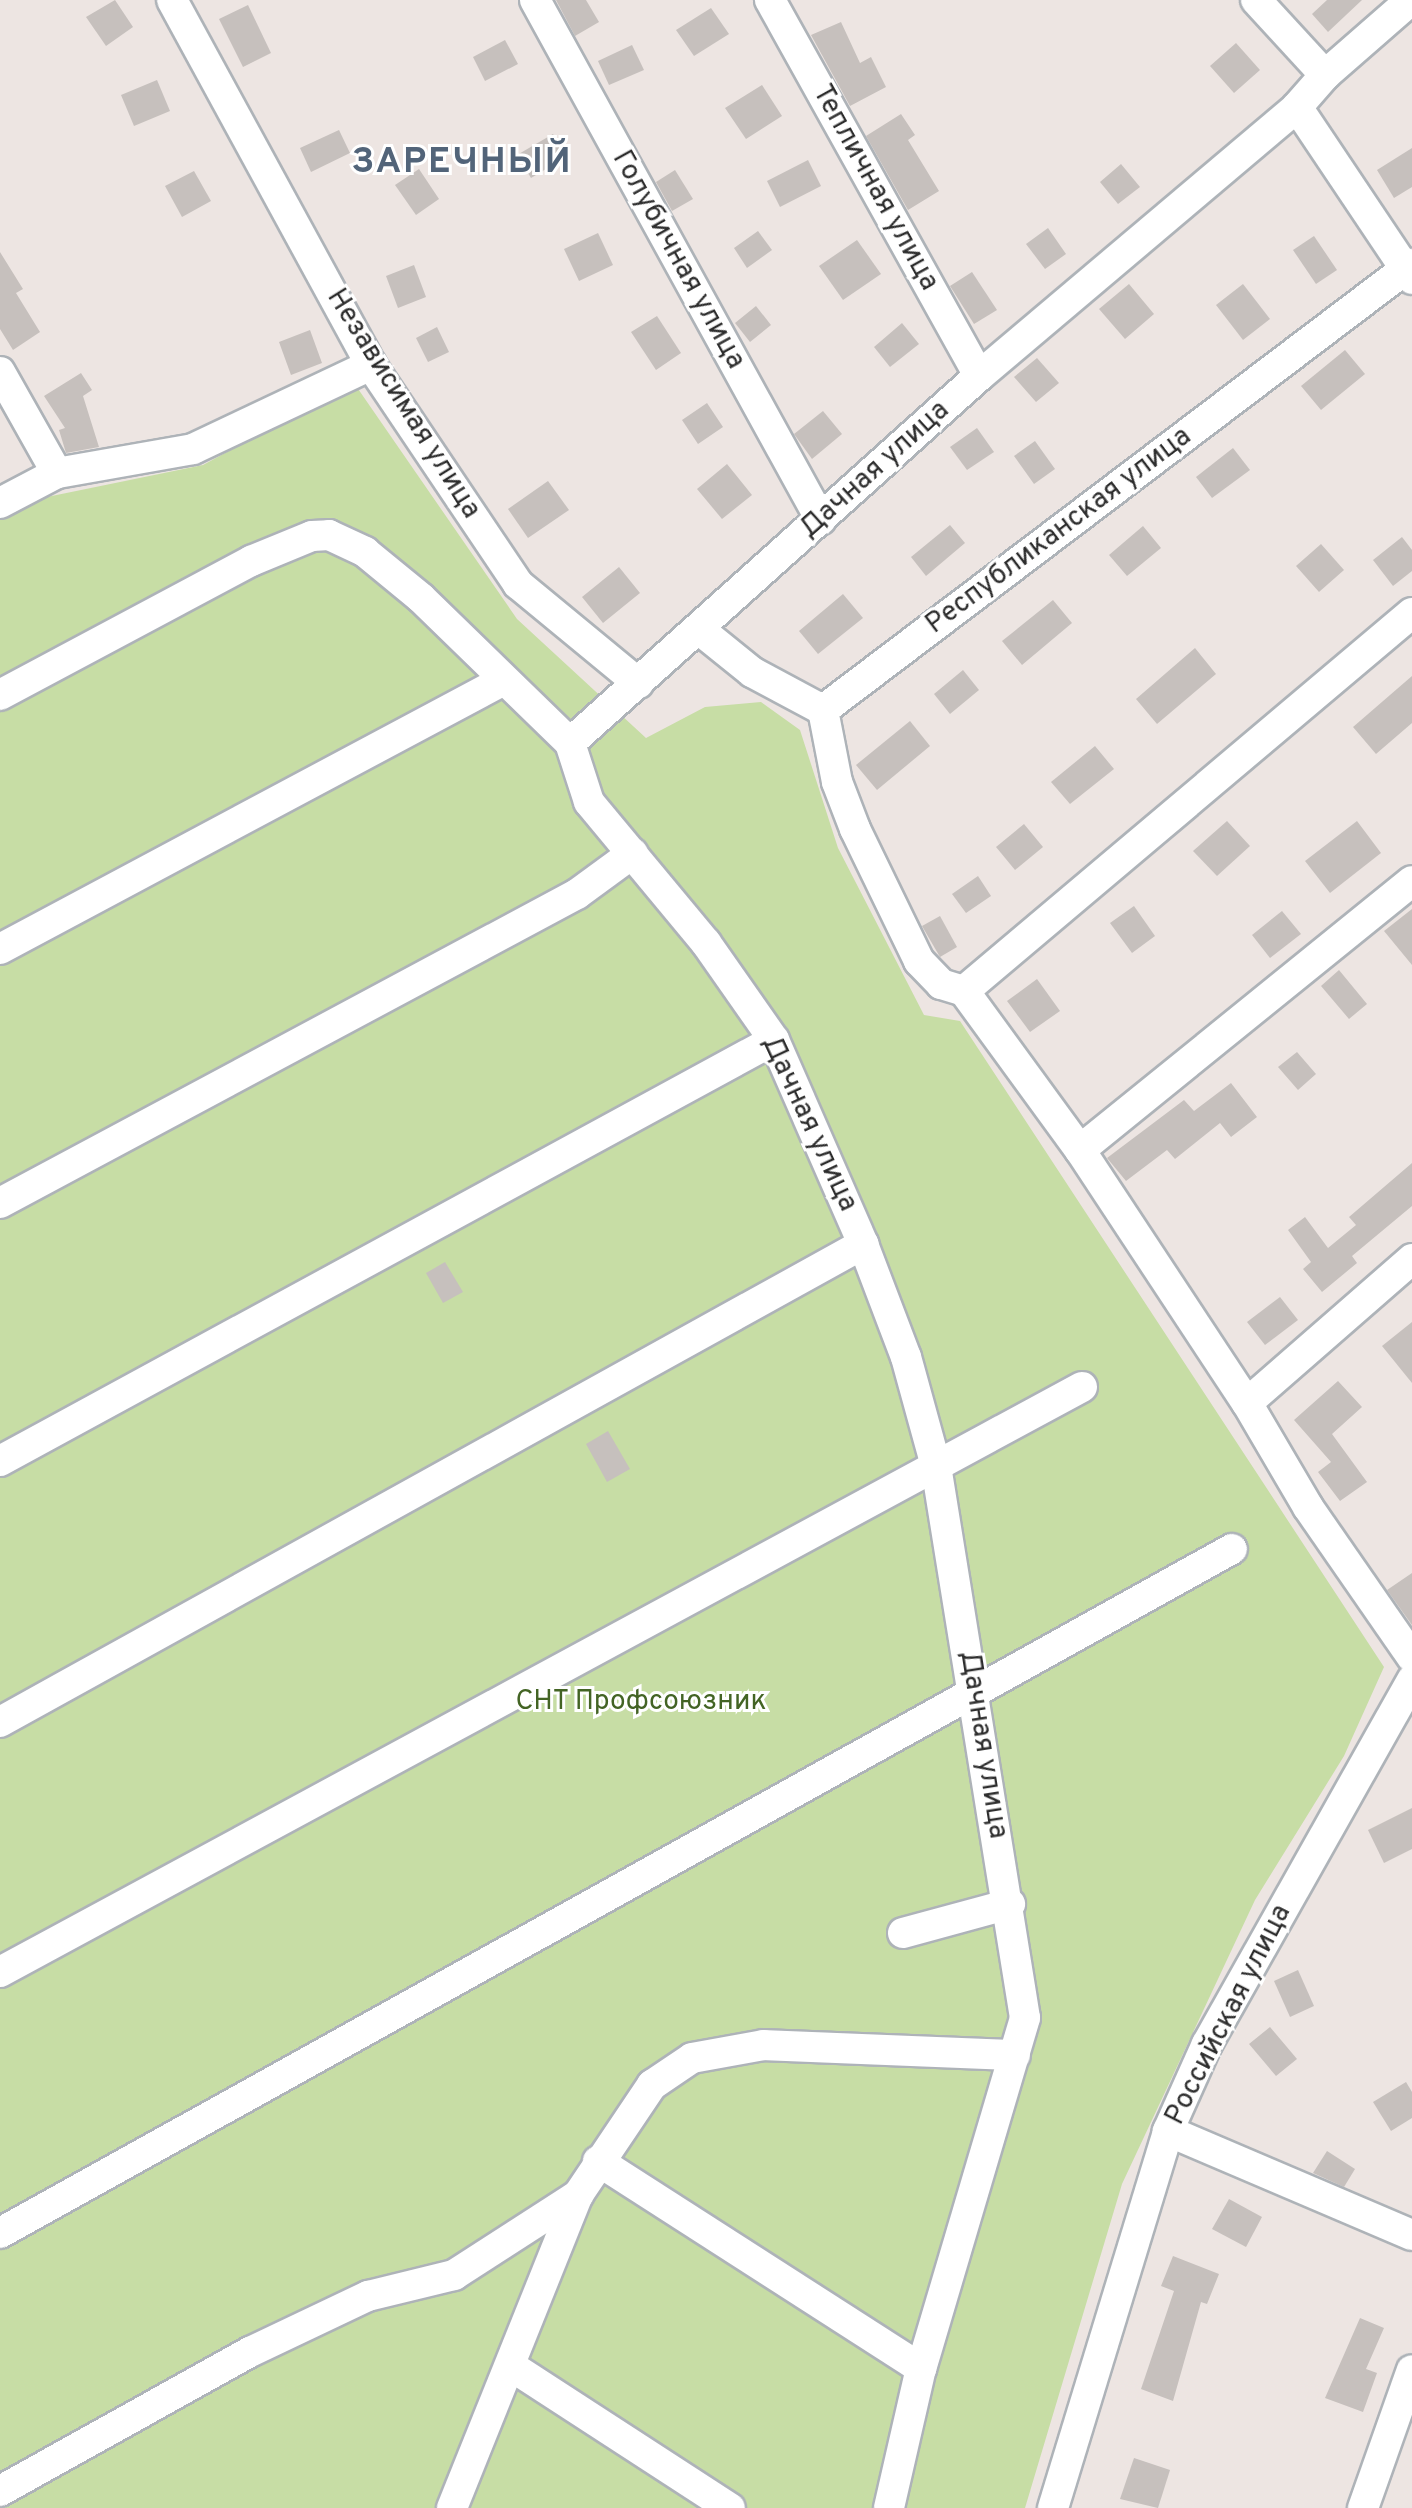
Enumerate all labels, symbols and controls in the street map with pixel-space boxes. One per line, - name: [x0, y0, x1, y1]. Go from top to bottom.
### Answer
- street label: Тепличная улица: [805, 79, 945, 297]
- district label: ЗАРЕЧНЫЙ: [351, 142, 573, 186]
- street label: Голубичная улица: [604, 145, 752, 375]
- street label: Независимая улица: [319, 283, 487, 525]
- street label: Дачная улица: [793, 394, 957, 546]
- street label: Республиканская улица: [920, 420, 1198, 642]
- street label: Дачная улица: [754, 1031, 864, 1217]
- street label: Дачная улица: [952, 1649, 1014, 1841]
- park label: СНТ Профсоюзник: [515, 1685, 767, 1719]
- street label: Российская улица: [1159, 1899, 1299, 2131]

